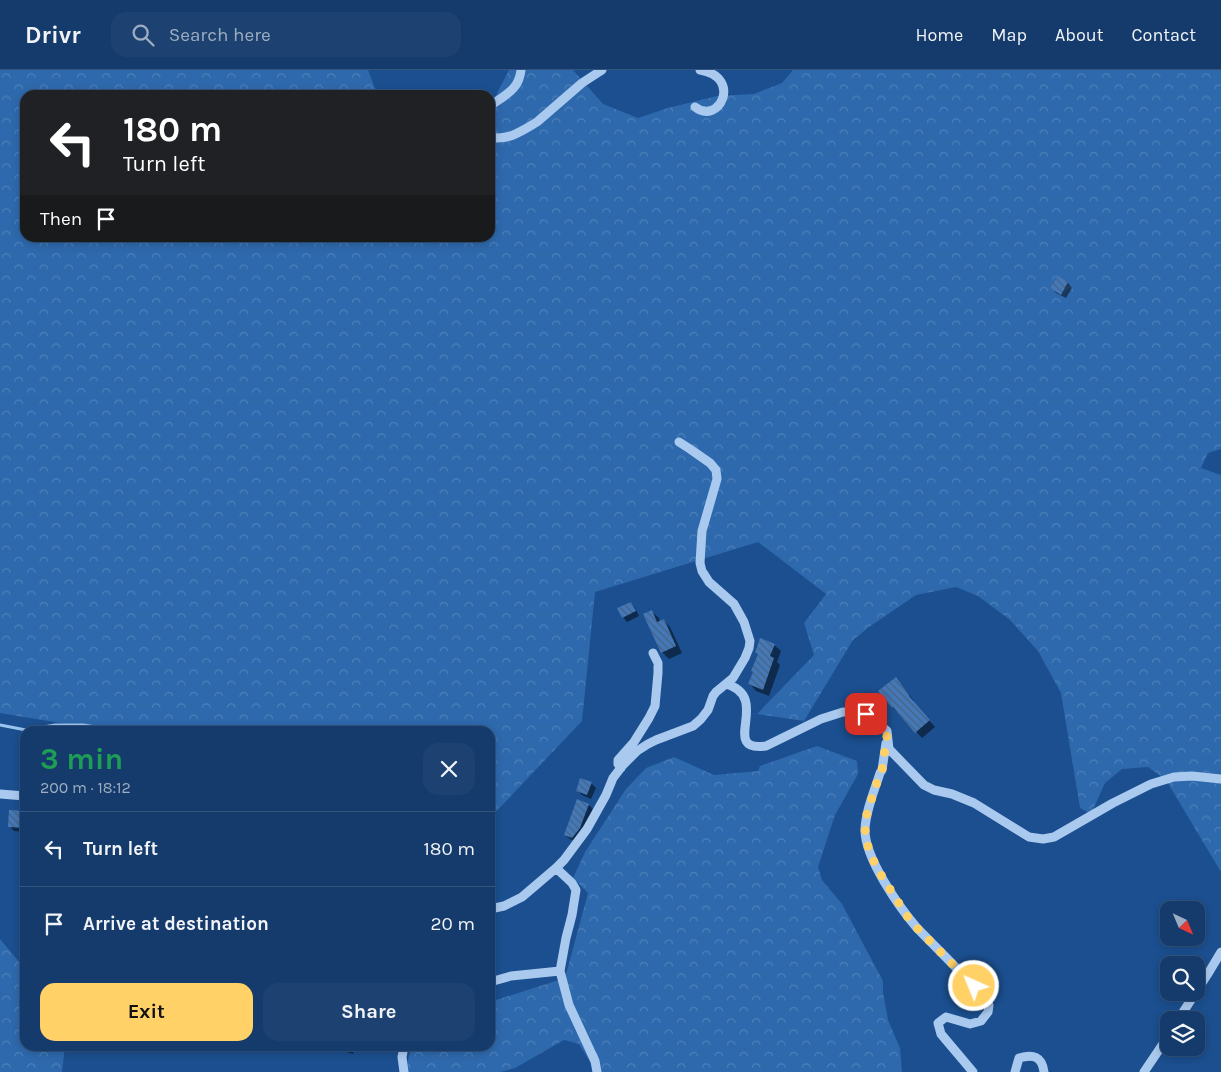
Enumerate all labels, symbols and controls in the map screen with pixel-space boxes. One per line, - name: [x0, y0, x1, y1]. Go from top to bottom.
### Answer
- search box: [111, 12, 461, 57]
- text: Drivr: [25, 21, 81, 49]
- icon: search: [129, 21, 157, 49]
- text: Search here: [169, 24, 271, 46]
- text: Home: [915, 24, 963, 46]
- text: Map: [991, 24, 1027, 46]
- text: About: [1055, 24, 1104, 46]
- text: Contact: [1132, 24, 1196, 46]
- text: 180 m: [123, 109, 222, 150]
- icon: left: [40, 110, 105, 175]
- text: Turn left: [123, 151, 206, 177]
- icon: arrive: [92, 205, 120, 233]
- text: Then: [40, 208, 82, 230]
- pin: [845, 693, 887, 735]
- icon: arrive: [852, 700, 880, 728]
- text: 3 min: [40, 741, 123, 777]
- button: close: [423, 743, 475, 795]
- text: 200 m · 18:12: [40, 778, 131, 797]
- icon: left: [40, 835, 68, 863]
- text: Turn left: [83, 838, 158, 860]
- text: 180 m: [423, 838, 475, 860]
- north arrow: [1160, 901, 1205, 946]
- map controls: [1160, 901, 1205, 1056]
- icon: arrive: [40, 910, 68, 938]
- text: Arrive at destination: [83, 913, 269, 935]
- text: 20 m: [430, 913, 475, 935]
- button: search: [1160, 956, 1205, 1001]
- position arrow: [947, 959, 999, 1011]
- button: Exit: [40, 983, 253, 1041]
- button: Share: [263, 983, 475, 1041]
- button: layers: [1160, 1011, 1205, 1056]

